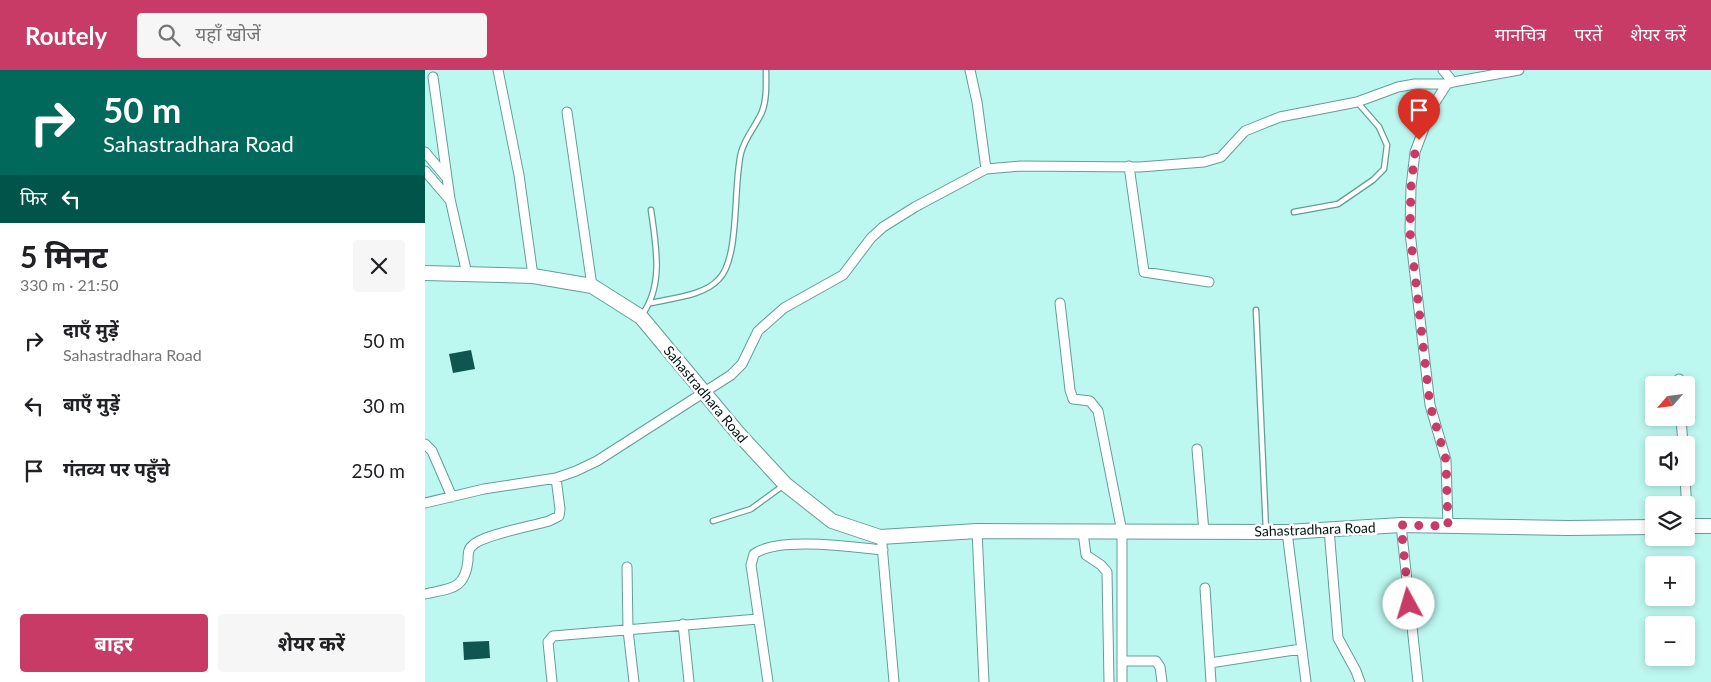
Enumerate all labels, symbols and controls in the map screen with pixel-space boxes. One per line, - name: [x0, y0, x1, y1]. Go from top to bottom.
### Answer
- search box: [137, 13, 487, 58]
- text: Routely: [25, 21, 107, 50]
- icon: search: [155, 21, 183, 49]
- text: यहाँ खोजें: [195, 22, 261, 45]
- text: मानचित्र: [1495, 23, 1546, 45]
- text: परतें: [1574, 23, 1602, 45]
- text: शेयर करें: [1630, 23, 1686, 45]
- text: 50 m: [103, 88, 181, 130]
- pin: [1398, 89, 1440, 140]
- icon: right: [20, 90, 85, 155]
- icon: arrive: [1405, 96, 1433, 124]
- text: Sahastradhara Road: [103, 130, 294, 157]
- icon: left: [57, 185, 85, 213]
- text: फिर: [20, 186, 47, 209]
- text: 5 मिनट: [20, 238, 108, 274]
- button: close: [353, 240, 405, 292]
- text: 330 m · 21:50: [20, 275, 119, 294]
- text: दाएँ मुड़ें: [63, 318, 119, 341]
- icon: right: [20, 327, 48, 355]
- text: 50 m: [362, 329, 405, 352]
- street label: Sahastradhara Road: [660, 342, 752, 446]
- text: Sahastradhara Road: [63, 345, 202, 364]
- north arrow: [1645, 376, 1695, 426]
- map controls: [1645, 376, 1695, 666]
- icon: left: [20, 392, 48, 420]
- text: बाएँ मुड़ें: [63, 392, 120, 415]
- text: 30 m: [362, 394, 405, 417]
- button: sound: [1645, 436, 1695, 486]
- icon: arrive: [20, 457, 48, 485]
- text: गंतव्य पर पहुँचे: [63, 457, 170, 480]
- text: 250 m: [351, 459, 405, 482]
- button: layers: [1645, 496, 1695, 546]
- street label: Sahastradhara Road: [1254, 518, 1376, 540]
- button: +: [1645, 556, 1695, 606]
- position arrow: [1382, 577, 1434, 629]
- button: बाहर: [20, 614, 208, 672]
- button: शेयर करें: [218, 614, 405, 672]
- button: −: [1645, 616, 1695, 666]

